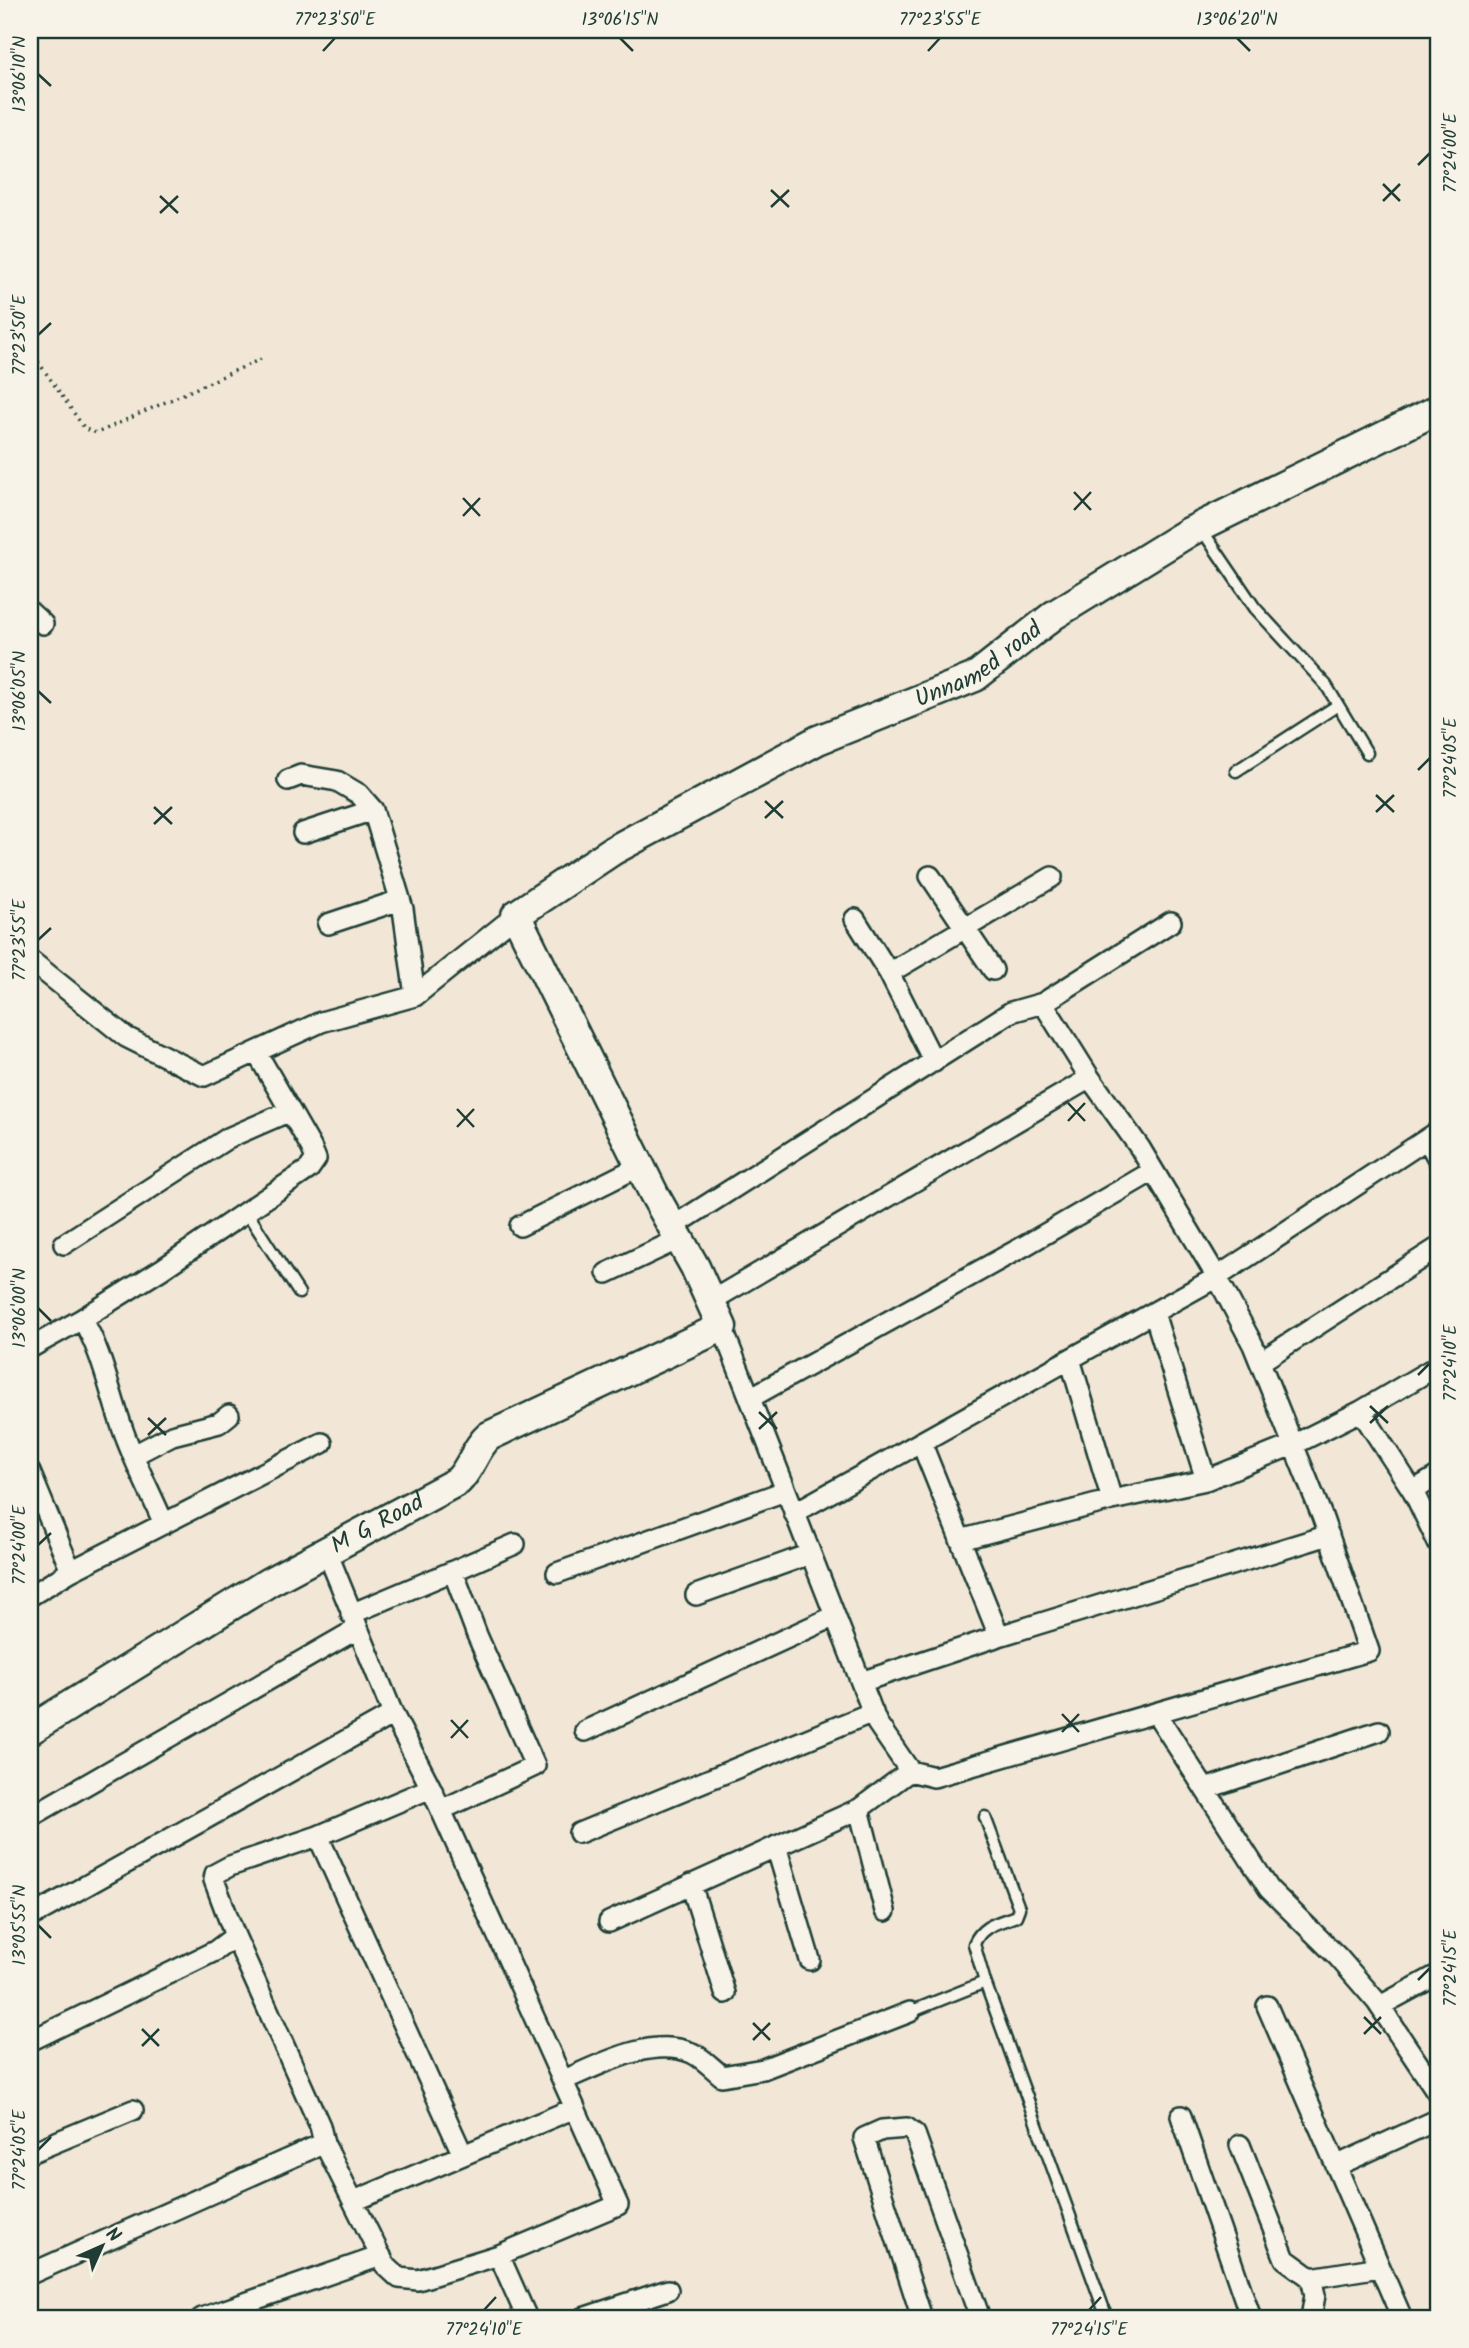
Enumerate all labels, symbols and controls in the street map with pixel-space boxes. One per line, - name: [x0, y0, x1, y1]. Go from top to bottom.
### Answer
- text: 77°23'50"E: [294, 6, 376, 35]
- text: 13°06'15"N: [581, 6, 659, 35]
- text: 77°23'55"E: [899, 6, 981, 35]
- text: 13°06'20"N: [1196, 6, 1278, 35]
- text: 13°06'10"N: [6, 36, 35, 112]
- text: 77°24'00"E: [1437, 112, 1466, 193]
- text: 77°23'50"E: [6, 294, 35, 376]
- street label: Unnamed road: [909, 611, 1052, 719]
- text: 13°06'05"N: [6, 651, 35, 731]
- text: 77°24'05"E: [1437, 717, 1466, 798]
- text: 77°23'55"E: [6, 899, 35, 981]
- text: 13°06'00"N: [6, 1268, 35, 1348]
- text: 77°24'10"E: [1437, 1324, 1466, 1401]
- street label: M G Road: [324, 1483, 432, 1565]
- text: 77°24'00"E: [6, 1504, 35, 1585]
- text: 13°05'55"N: [6, 1885, 35, 1965]
- text: 77°24'15"E: [1437, 1929, 1466, 2007]
- text: 77°24'05"E: [6, 2109, 35, 2190]
- north arrow: [66, 2212, 136, 2282]
- text: N: [98, 2221, 127, 2250]
- text: 77°24'10"E: [446, 2316, 523, 2345]
- text: 77°24'15"E: [1050, 2316, 1128, 2345]

